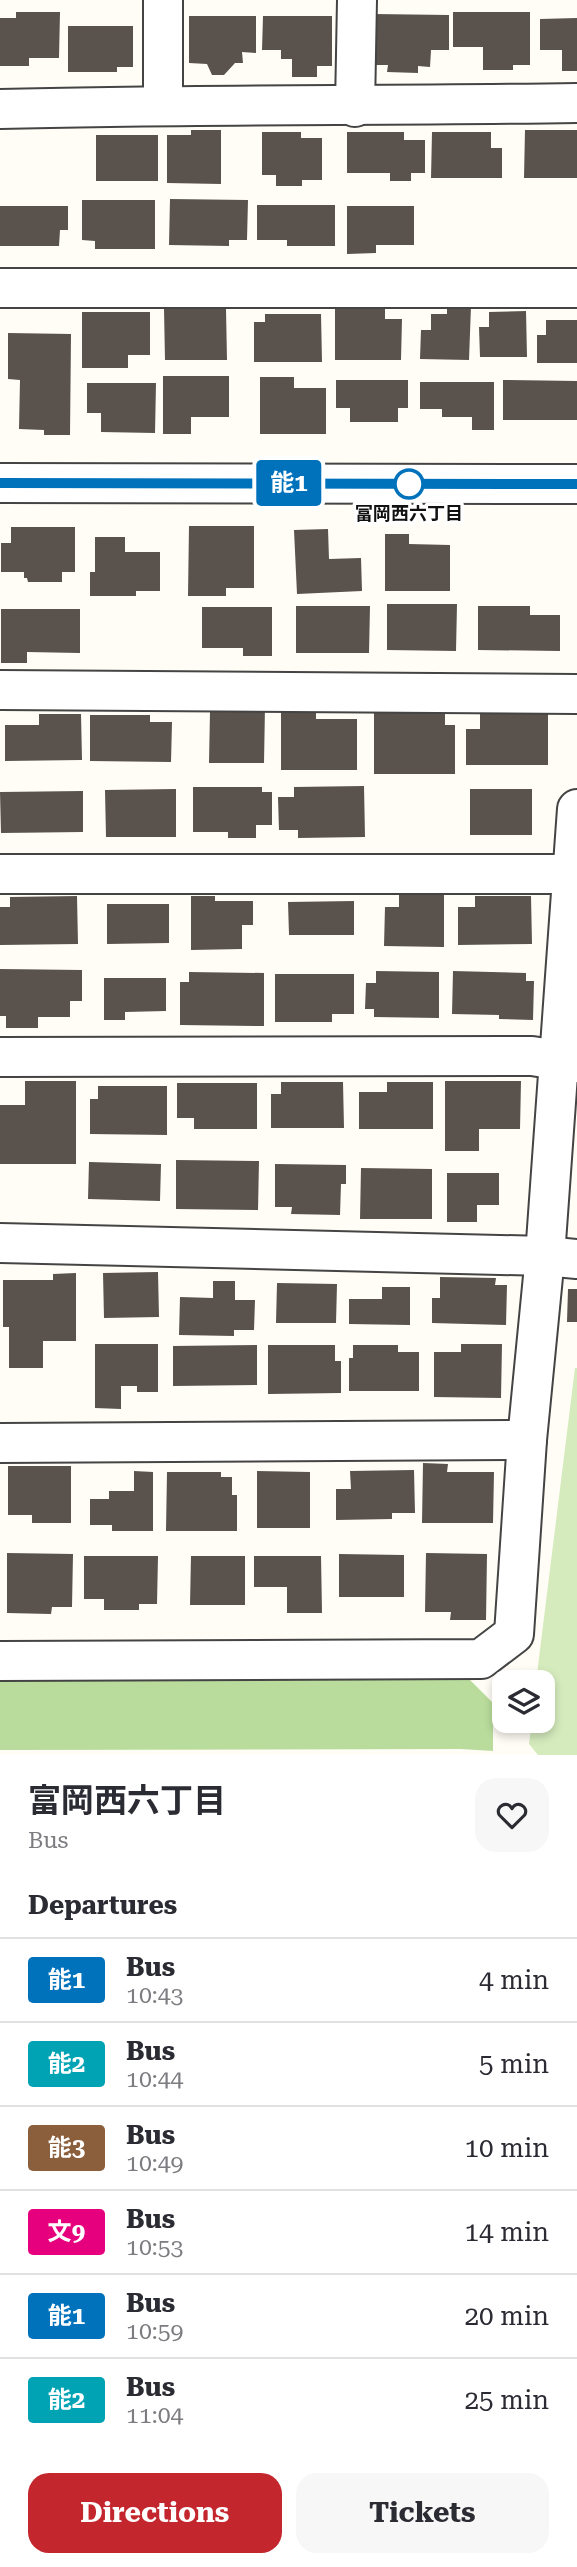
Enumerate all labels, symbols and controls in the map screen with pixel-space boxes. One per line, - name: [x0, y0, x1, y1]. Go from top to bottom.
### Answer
- line badge: 能1: [258, 460, 320, 506]
- text: 能1: [270, 469, 308, 497]
- marker: 富岡西六丁目: [394, 469, 424, 499]
- place label: 富岡西六丁目: [355, 503, 463, 524]
- map controls: [492, 1670, 555, 1733]
- button: layers: [492, 1670, 555, 1733]
- button: heart: [475, 1778, 549, 1852]
- text: 富岡西六丁目: [28, 1781, 226, 1820]
- text: Bus: [28, 1827, 68, 1854]
- text: Departures: [28, 1890, 177, 1920]
- text: Bus: [126, 1952, 175, 1982]
- text: 4 min: [479, 1965, 549, 1995]
- text: 能1: [48, 1966, 85, 1994]
- text: 10:43: [126, 1982, 183, 2009]
- text: Bus: [126, 2036, 175, 2066]
- text: 5 min: [479, 2049, 549, 2079]
- text: 能2: [48, 2050, 85, 2078]
- text: 10:44: [126, 2066, 183, 2093]
- text: Bus: [126, 2120, 175, 2150]
- text: 10 min: [465, 2133, 549, 2163]
- text: 能3: [48, 2134, 85, 2162]
- text: 10:49: [126, 2150, 183, 2177]
- text: Bus: [126, 2204, 175, 2234]
- text: 14 min: [465, 2217, 549, 2247]
- text: 文9: [48, 2218, 85, 2246]
- text: 10:53: [126, 2234, 183, 2261]
- text: Bus: [126, 2288, 175, 2318]
- text: 20 min: [465, 2301, 549, 2331]
- text: 能1: [48, 2302, 85, 2330]
- text: 10:59: [126, 2318, 183, 2345]
- text: Bus: [126, 2372, 175, 2402]
- text: 25 min: [465, 2385, 549, 2415]
- text: 能2: [48, 2386, 85, 2414]
- text: 11:04: [126, 2402, 183, 2429]
- button: Directions: [28, 2473, 282, 2553]
- button: Tickets: [296, 2473, 549, 2553]

